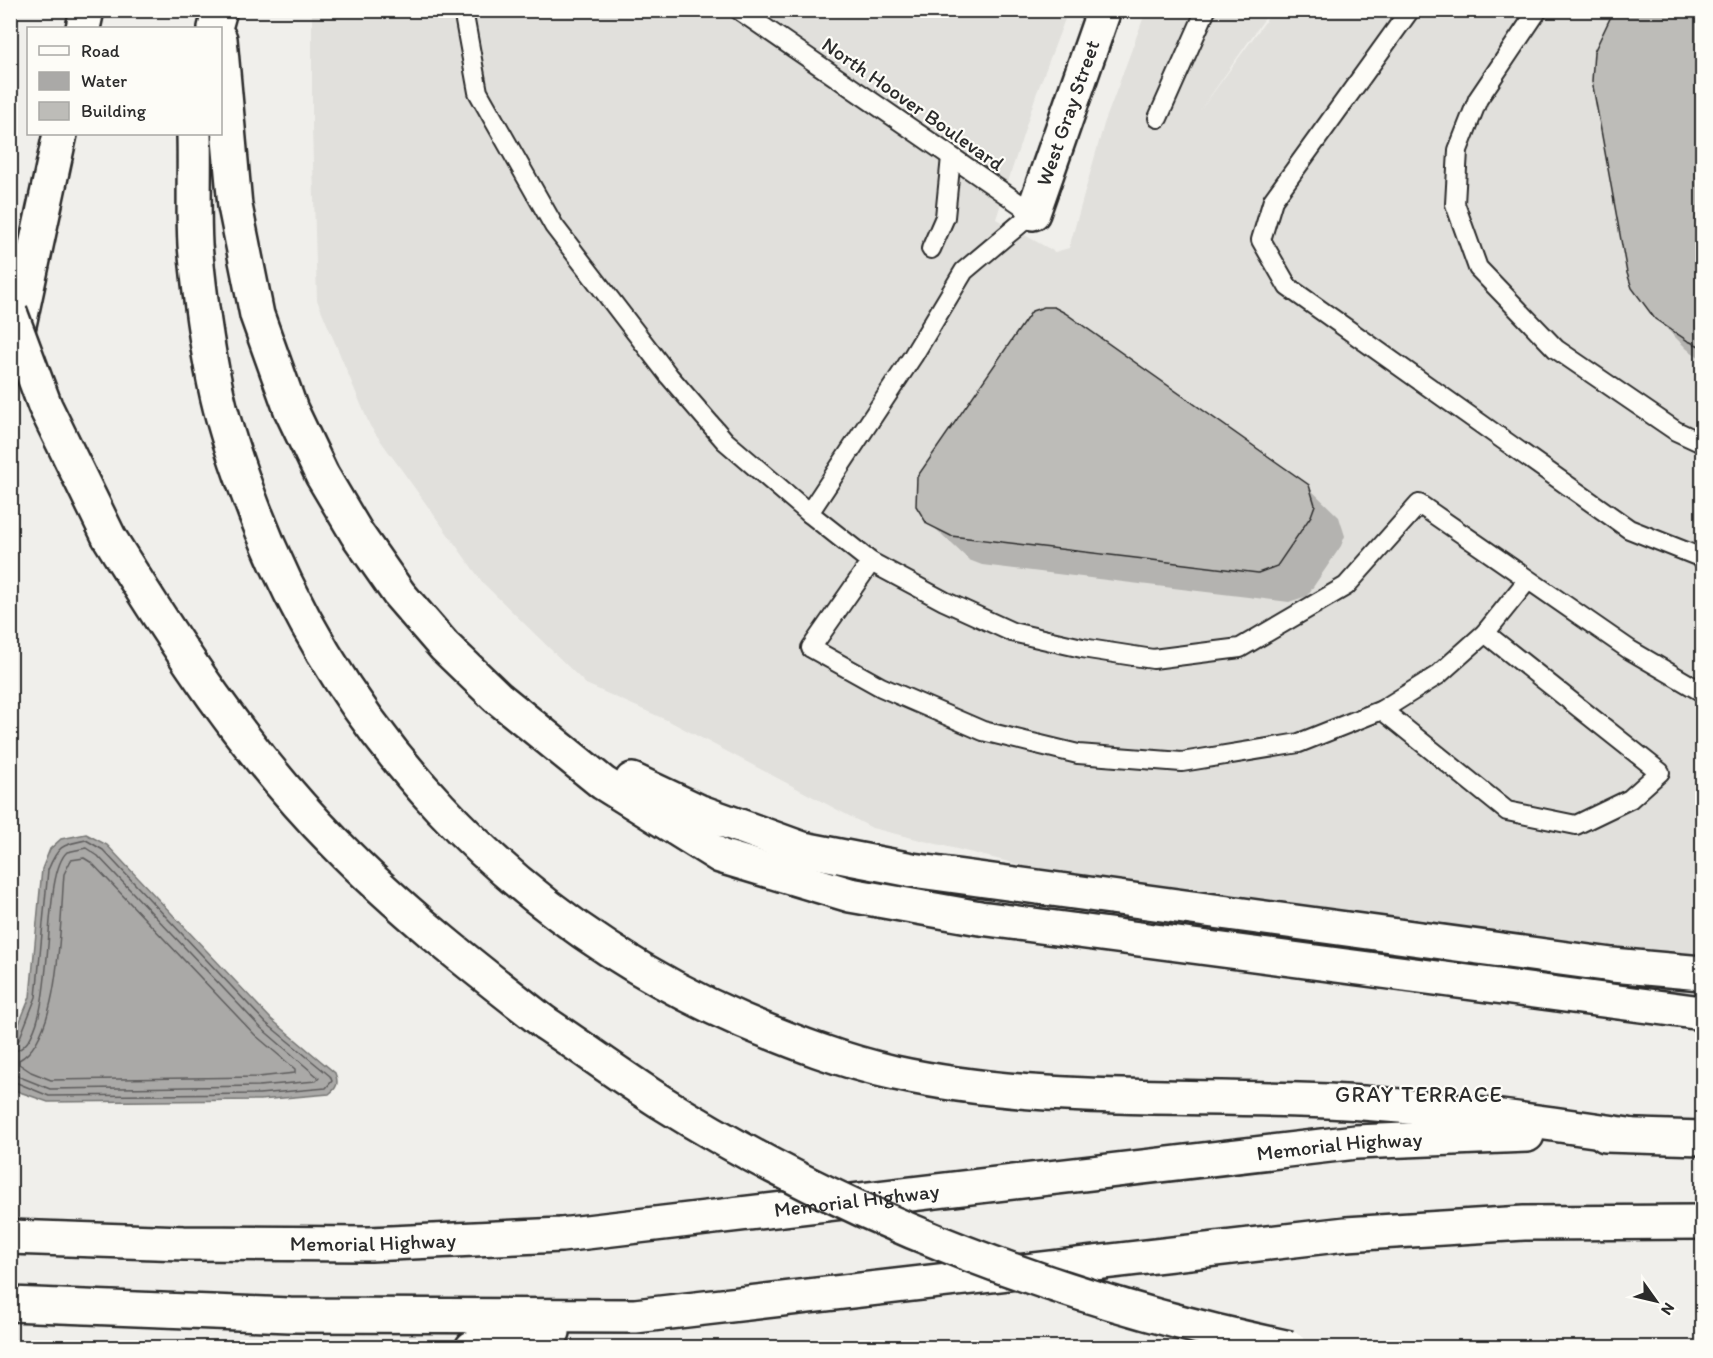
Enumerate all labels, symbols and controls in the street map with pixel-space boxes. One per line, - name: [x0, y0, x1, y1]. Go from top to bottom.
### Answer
- legend: [27, 27, 222, 135]
- street label: North Hoover Boulevard: [817, 31, 1010, 176]
- street label: West Gray Street: [1030, 36, 1105, 189]
- text: Road: [81, 40, 120, 62]
- text: Water: [81, 70, 127, 92]
- text: Building: [81, 100, 147, 122]
- district label: GRAY TERRACE: [1335, 1081, 1503, 1108]
- street label: Memorial Highway: [1255, 1126, 1423, 1166]
- street label: Memorial Highway: [773, 1178, 941, 1222]
- street label: Memorial Highway: [290, 1227, 457, 1256]
- north arrow: [1626, 1271, 1686, 1331]
- text: N: [1657, 1299, 1679, 1319]

